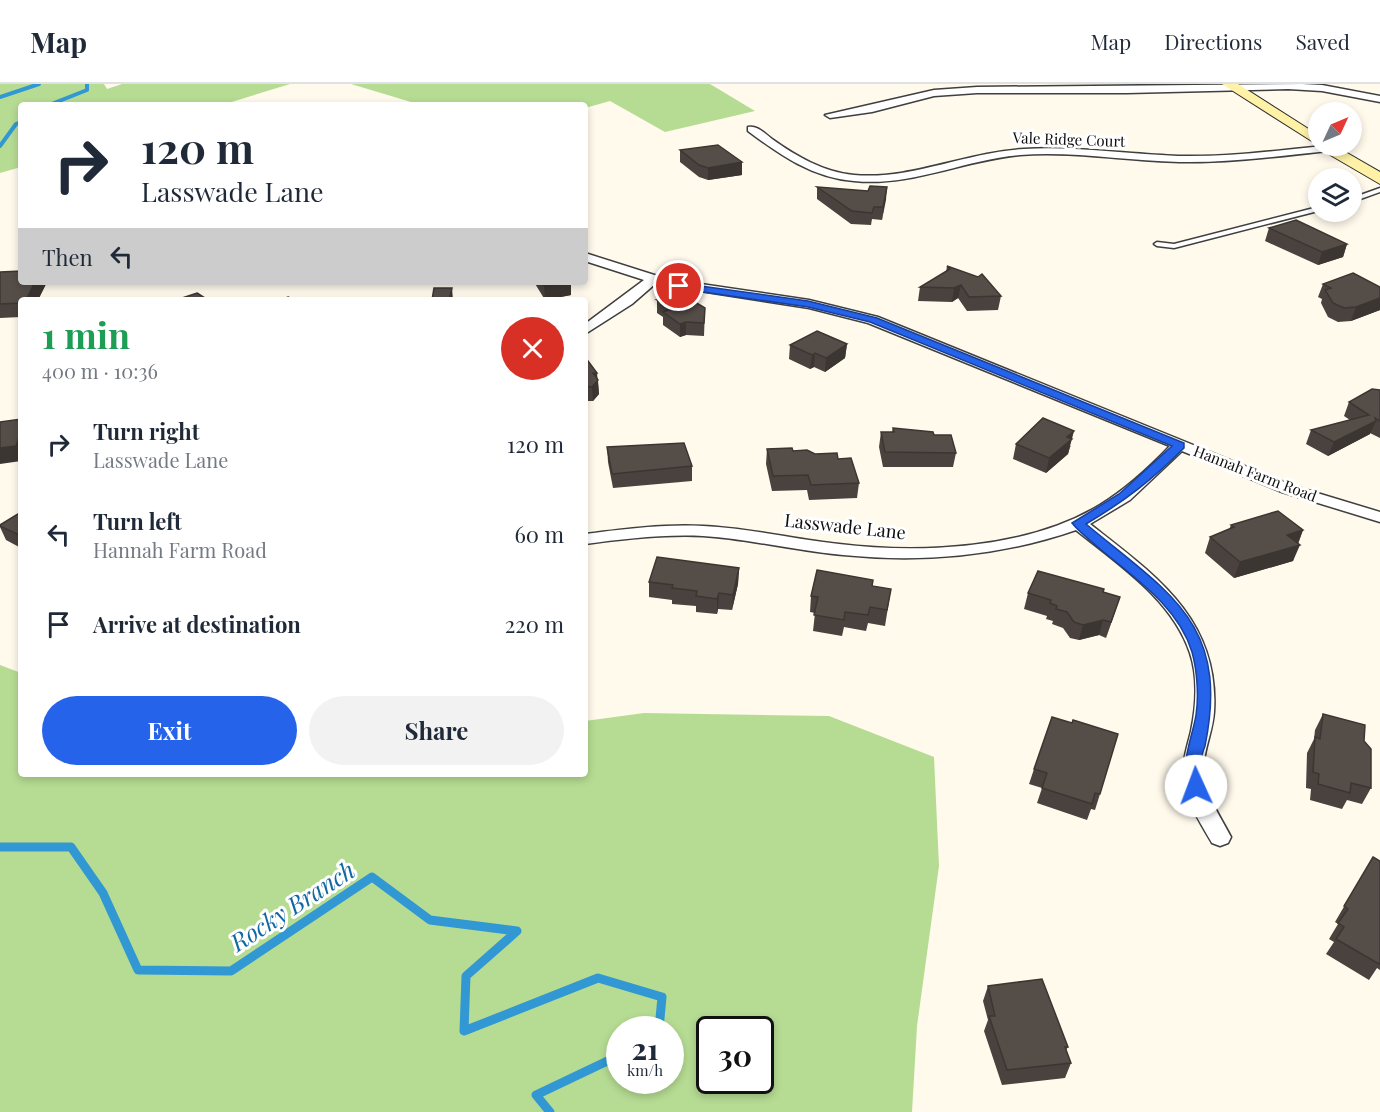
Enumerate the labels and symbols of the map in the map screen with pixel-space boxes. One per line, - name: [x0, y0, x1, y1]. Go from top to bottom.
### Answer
- north arrow: [1308, 102, 1362, 156]
- street label: Vale Ridge Court: [1011, 127, 1126, 151]
- pin: [653, 260, 704, 311]
- street label: Hannah Farm Road: [1191, 440, 1320, 506]
- street label: Lasswade Lane: [783, 508, 907, 544]
- position arrow: [1164, 754, 1228, 818]
- water label: Rocky Branch: [223, 853, 360, 958]
- speed limit sign: 30: [696, 1016, 774, 1094]

